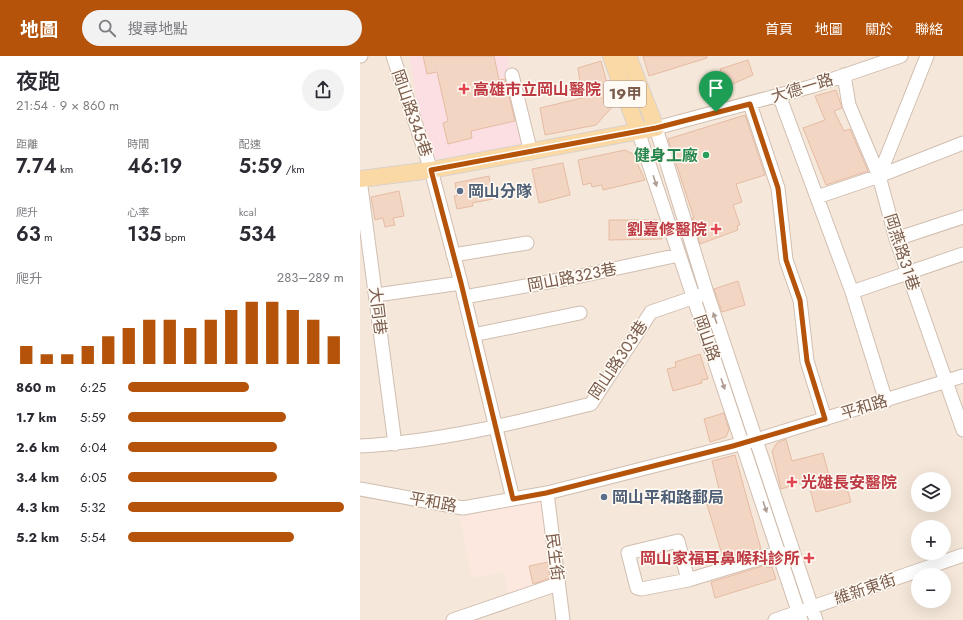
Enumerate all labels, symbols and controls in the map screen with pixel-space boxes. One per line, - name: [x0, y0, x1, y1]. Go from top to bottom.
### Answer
- search box: [82, 10, 362, 46]
- text: 地圖: [20, 16, 58, 43]
- icon: search: [96, 17, 118, 39]
- text: 搜尋地點: [128, 18, 188, 40]
- text: 首頁: [765, 19, 793, 39]
- text: 地圖: [815, 19, 843, 39]
- text: 關於: [865, 19, 893, 39]
- text: 聯絡: [915, 19, 943, 39]
- text: 夜跑: [16, 65, 60, 97]
- street label: 岡山路345巷: [386, 66, 438, 160]
- street label: 大德一路: [768, 68, 836, 108]
- button: share: [302, 69, 344, 111]
- pin: [699, 71, 733, 112]
- icon: arrive: [705, 77, 727, 99]
- place label: 高雄市立岡山醫院: [473, 78, 601, 101]
- road number: 19甲: [604, 81, 646, 107]
- marker: 高雄市立岡山醫院: [458, 83, 470, 95]
- text: 21:54 · 9 × 860 m: [16, 96, 119, 115]
- text: 距離: [16, 136, 38, 152]
- text: 時間: [127, 136, 149, 152]
- text: 配速: [239, 136, 261, 152]
- place label: 健身工廠: [634, 144, 698, 167]
- marker: 健身工廠: [701, 150, 711, 160]
- text: 7.74: [16, 152, 57, 181]
- text: 46:19: [127, 152, 182, 181]
- text: 5:59: [239, 152, 283, 181]
- text: km: [57, 161, 73, 177]
- text: /km: [283, 161, 305, 177]
- one-way arrow: [652, 176, 658, 188]
- place label: 岡山分隊: [468, 180, 532, 203]
- marker: 岡山分隊: [455, 186, 465, 196]
- text: 爬升: [16, 204, 38, 220]
- text: 心率: [127, 204, 149, 220]
- text: kcal: [239, 204, 256, 220]
- street label: 岡燕路31巷: [879, 210, 925, 294]
- place label: 劉嘉修醫院: [627, 218, 707, 241]
- text: 63: [16, 220, 41, 249]
- text: 135: [127, 220, 162, 249]
- text: 534: [239, 220, 276, 249]
- marker: 劉嘉修醫院: [710, 223, 722, 235]
- text: m: [41, 229, 53, 245]
- text: bpm: [162, 229, 186, 245]
- street label: 岡山路323巷: [525, 257, 619, 297]
- text: 283–289 m: [277, 268, 344, 287]
- text: 爬升: [16, 269, 42, 288]
- street label: 大同巷: [364, 286, 392, 336]
- street label: 岡山路: [688, 312, 726, 364]
- one-way arrow: [712, 312, 718, 324]
- street label: 岡山路303巷: [583, 316, 653, 404]
- text: 860 m: [16, 378, 56, 397]
- text: 6:25: [80, 378, 106, 397]
- one-way arrow: [720, 379, 726, 391]
- street label: 平和路: [838, 389, 890, 425]
- text: 1.7 km: [16, 408, 57, 427]
- text: 5:59: [80, 408, 106, 427]
- text: 2.6 km: [16, 438, 59, 457]
- text: 6:04: [80, 438, 107, 457]
- text: 3.4 km: [16, 468, 59, 487]
- text: 6:05: [80, 468, 107, 487]
- place label: 光雄長安醫院: [801, 471, 897, 494]
- map controls: [911, 472, 951, 608]
- button: layers: [911, 472, 951, 512]
- marker: 光雄長安醫院: [786, 476, 798, 488]
- place label: 岡山平和路郵局: [612, 486, 724, 509]
- street label: 平和路: [407, 487, 459, 517]
- marker: 岡山平和路郵局: [599, 492, 609, 502]
- text: 4.3 km: [16, 498, 59, 517]
- text: 5:32: [80, 498, 106, 517]
- one-way arrow: [762, 502, 768, 514]
- button: +: [911, 520, 951, 560]
- text: 5.2 km: [16, 528, 59, 547]
- text: 5:54: [80, 528, 106, 547]
- street label: 民生街: [541, 532, 569, 582]
- place label: 岡山家福耳鼻喉科診所: [640, 547, 800, 570]
- marker: 岡山家福耳鼻喉科診所: [803, 552, 815, 564]
- street label: 維新東街: [831, 568, 899, 610]
- button: −: [911, 568, 951, 608]

